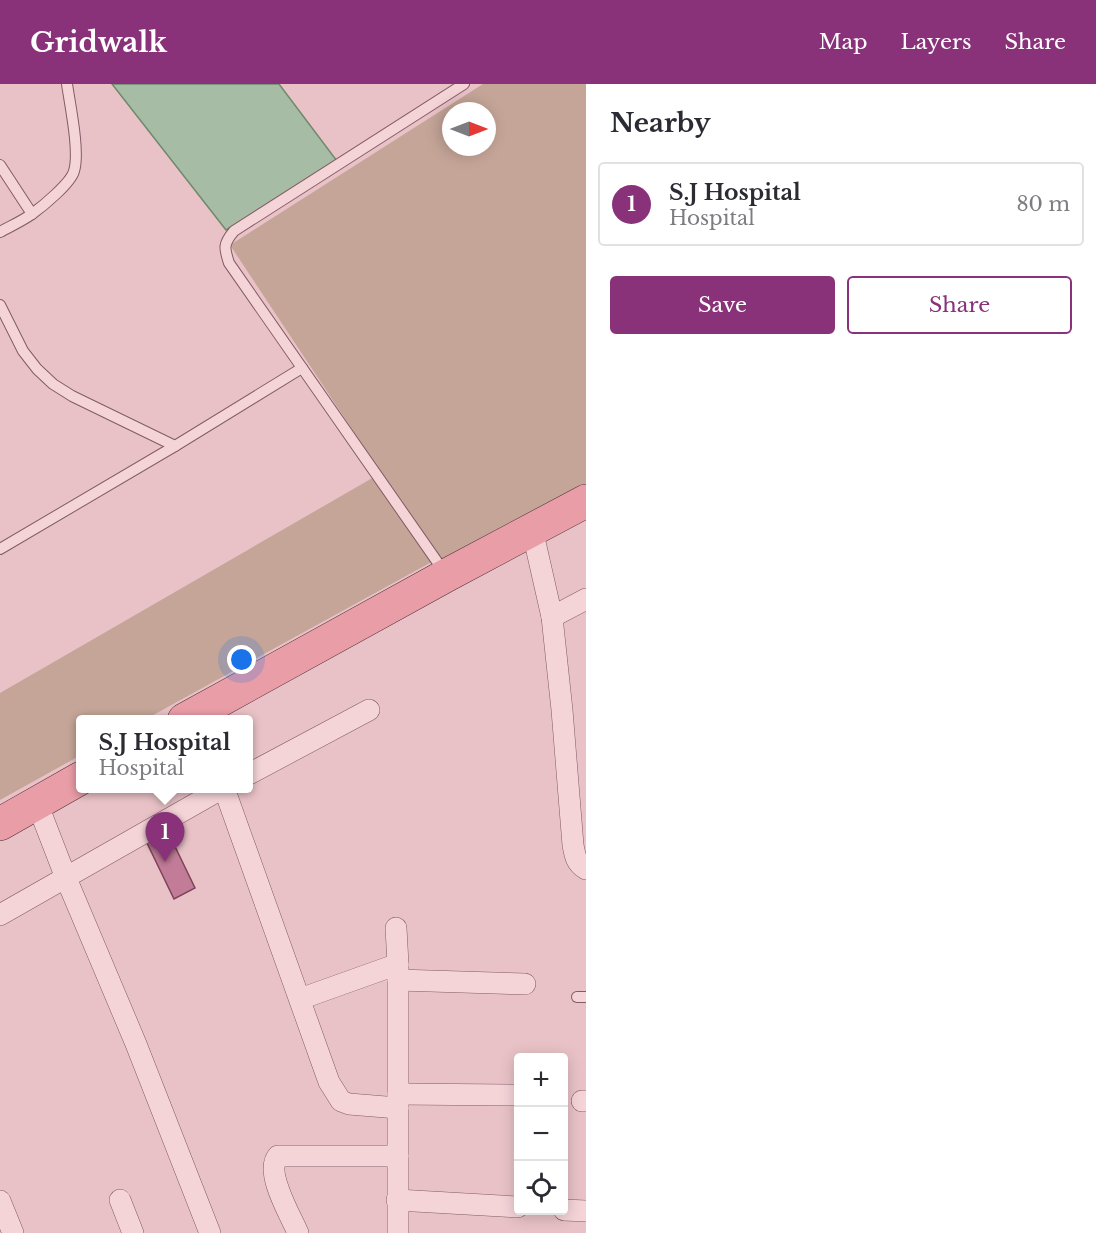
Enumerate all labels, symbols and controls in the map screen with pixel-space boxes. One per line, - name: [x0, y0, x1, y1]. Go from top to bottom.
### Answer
- text: Gridwalk: [30, 25, 167, 60]
- text: Map: [819, 29, 868, 55]
- text: Layers: [901, 29, 972, 55]
- text: Share: [1005, 29, 1066, 55]
- north arrow: [442, 102, 496, 156]
- text: Nearby: [610, 107, 711, 139]
- text: S.J Hospital: [669, 179, 801, 206]
- text: 1: [627, 192, 636, 216]
- text: 80 m: [1016, 192, 1070, 216]
- text: Hospital: [669, 206, 755, 230]
- button: Save: [610, 276, 835, 334]
- button: Share: [847, 276, 1072, 334]
- your location: [227, 645, 256, 674]
- popup: [76, 715, 253, 793]
- text: S.J Hospital: [99, 729, 230, 756]
- text: Hospital: [99, 756, 184, 780]
- pin: 1: [146, 812, 184, 862]
- map controls: [514, 1053, 568, 1215]
- button: +: [514, 1053, 568, 1107]
- button: −: [514, 1107, 568, 1161]
- button: locate: [514, 1161, 568, 1215]

